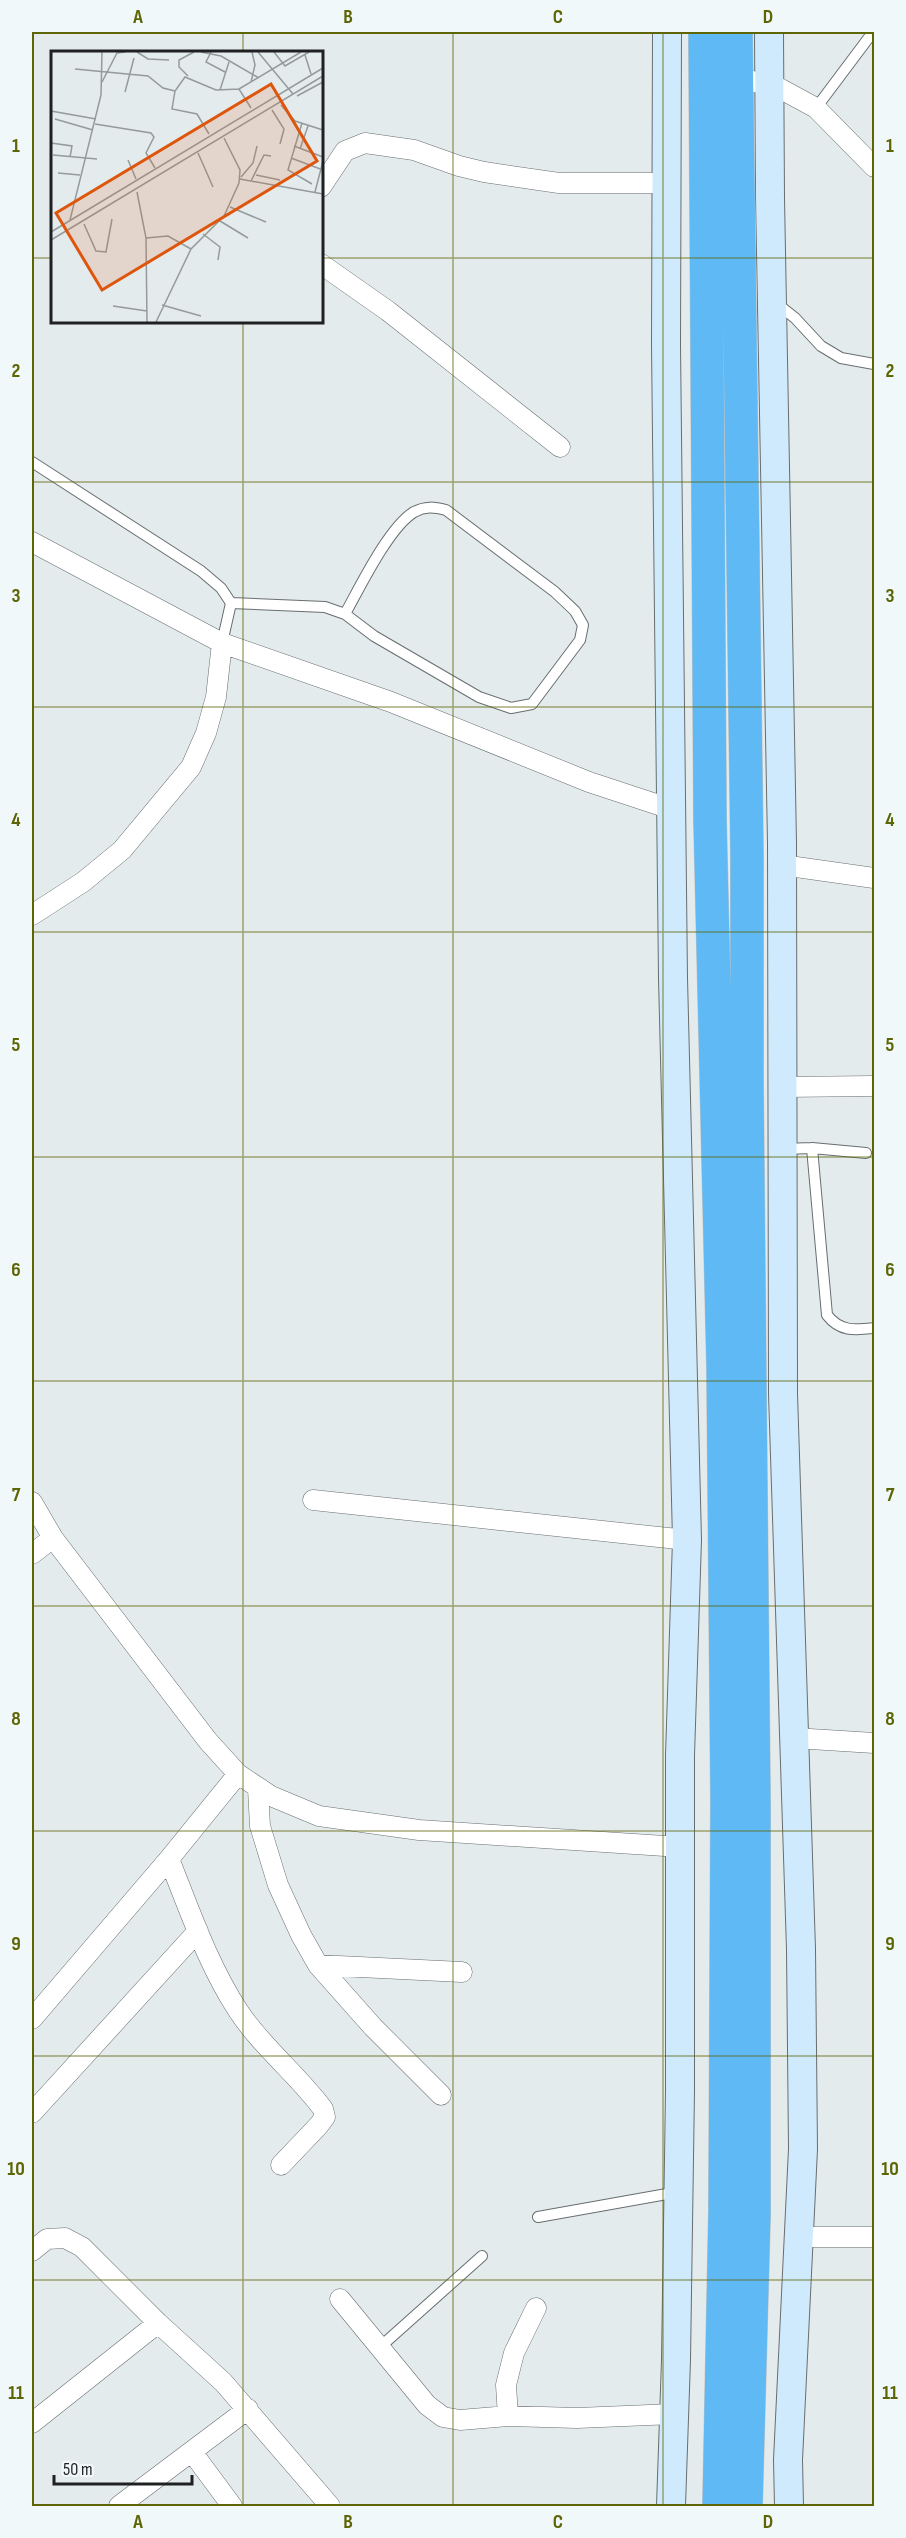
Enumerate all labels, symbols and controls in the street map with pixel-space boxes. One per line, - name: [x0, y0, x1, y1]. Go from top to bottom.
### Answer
- text: A: [132, 5, 143, 29]
- text: B: [343, 5, 353, 29]
- text: C: [553, 5, 563, 29]
- text: D: [763, 5, 773, 29]
- inset map: [51, 51, 322, 322]
- text: 1: [12, 134, 20, 158]
- text: 1: [886, 134, 894, 158]
- text: 2: [12, 359, 20, 383]
- text: 2: [886, 359, 894, 383]
- text: 3: [12, 584, 21, 608]
- text: 3: [886, 584, 895, 608]
- text: 4: [11, 808, 21, 832]
- text: 4: [885, 808, 895, 832]
- text: 5: [12, 1033, 21, 1057]
- text: 5: [886, 1033, 895, 1057]
- text: 6: [11, 1258, 21, 1282]
- text: 6: [885, 1258, 895, 1282]
- text: 7: [12, 1483, 21, 1507]
- text: 7: [886, 1483, 895, 1507]
- text: 8: [11, 1707, 21, 1731]
- text: 8: [885, 1707, 895, 1731]
- text: 9: [11, 1932, 21, 1956]
- text: 9: [885, 1932, 895, 1956]
- text: 10: [7, 2157, 25, 2181]
- text: 10: [881, 2157, 899, 2181]
- text: 11: [8, 2381, 24, 2405]
- text: 11: [882, 2381, 898, 2405]
- scale bar: [54, 2448, 192, 2486]
- text: 50 m: [63, 2459, 93, 2480]
- text: A: [132, 2510, 143, 2534]
- text: B: [343, 2510, 353, 2534]
- text: C: [553, 2510, 563, 2534]
- text: D: [763, 2510, 773, 2534]

